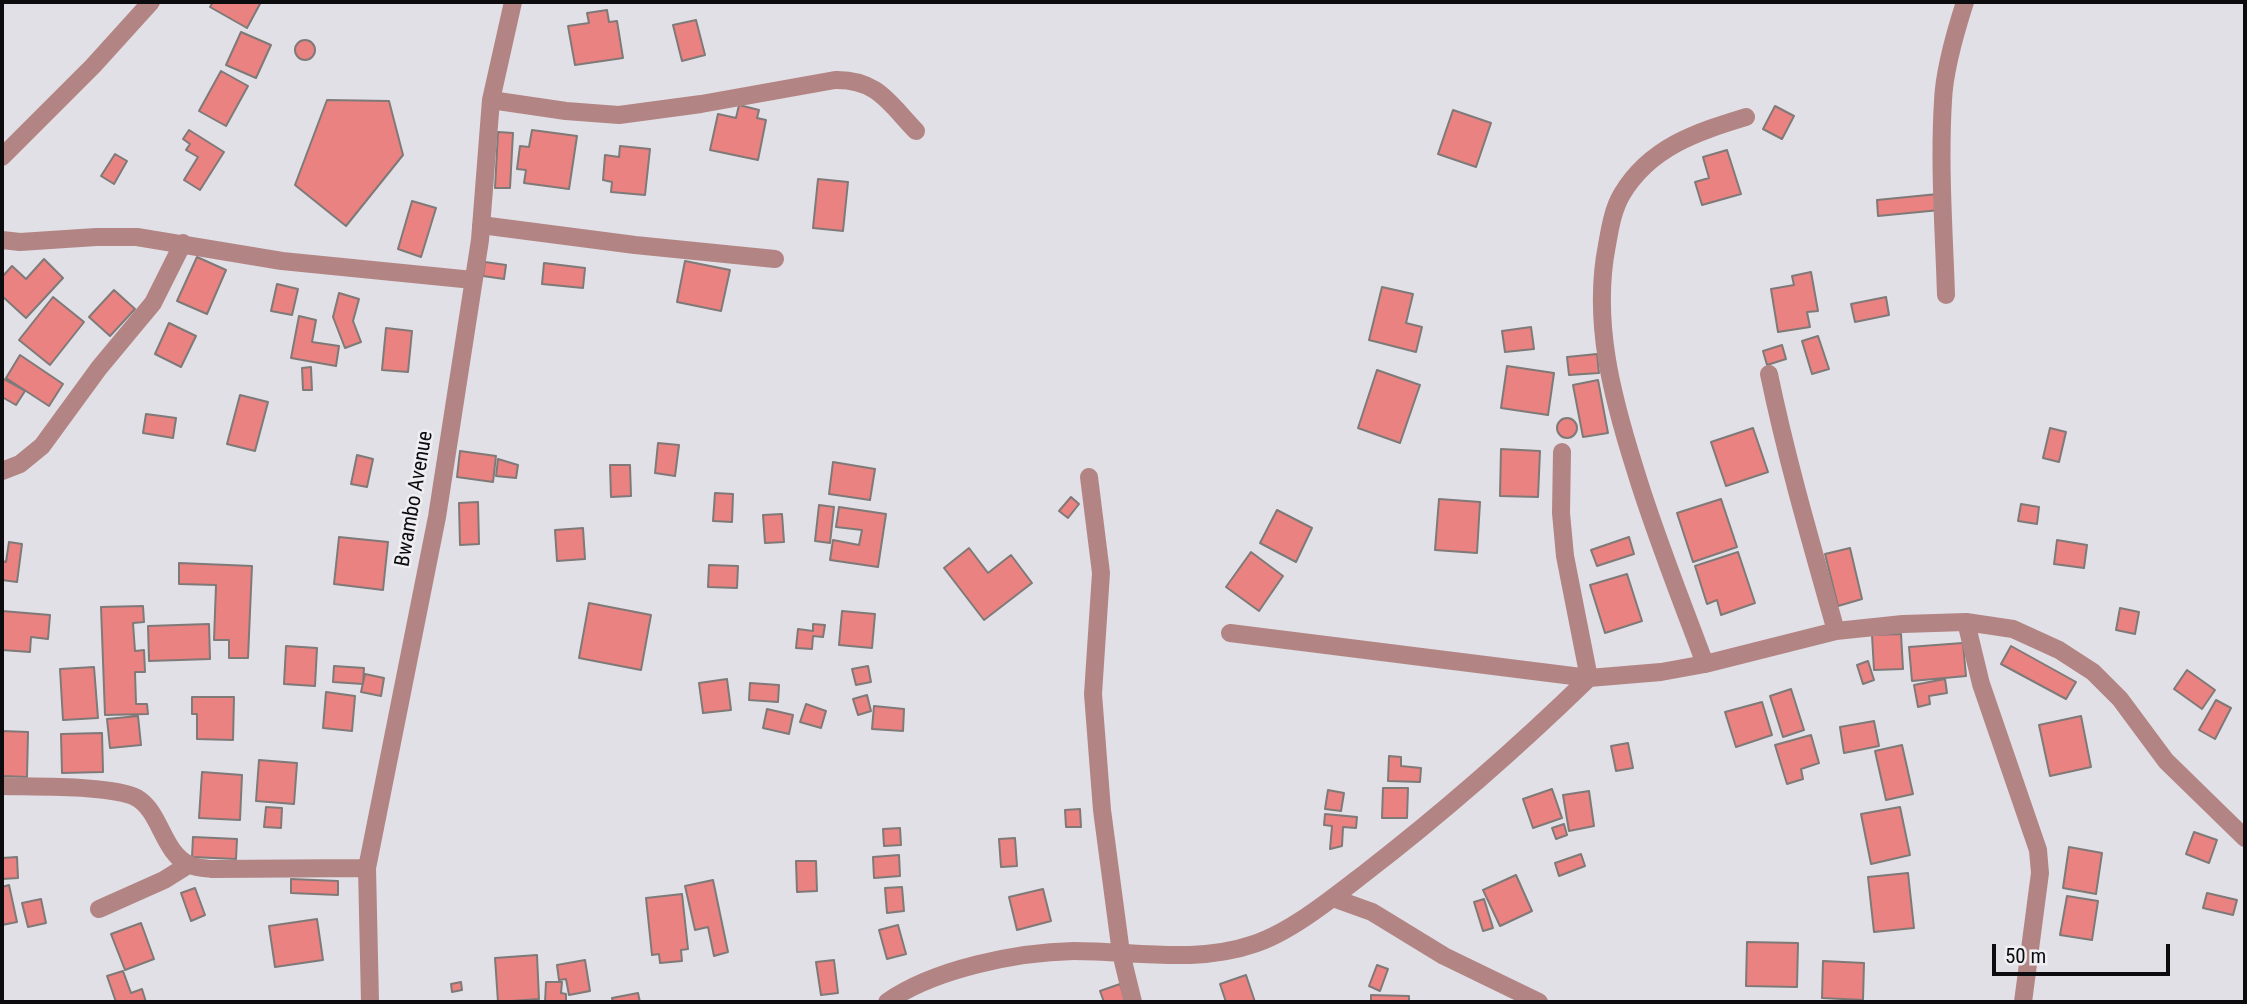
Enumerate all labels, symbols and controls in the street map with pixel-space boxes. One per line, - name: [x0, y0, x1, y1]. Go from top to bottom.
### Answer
- street label: Bwambo Avenue: [391, 429, 439, 569]
- scale bar: [1995, 930, 2174, 974]
- text: 50 m: [2005, 944, 2046, 968]

